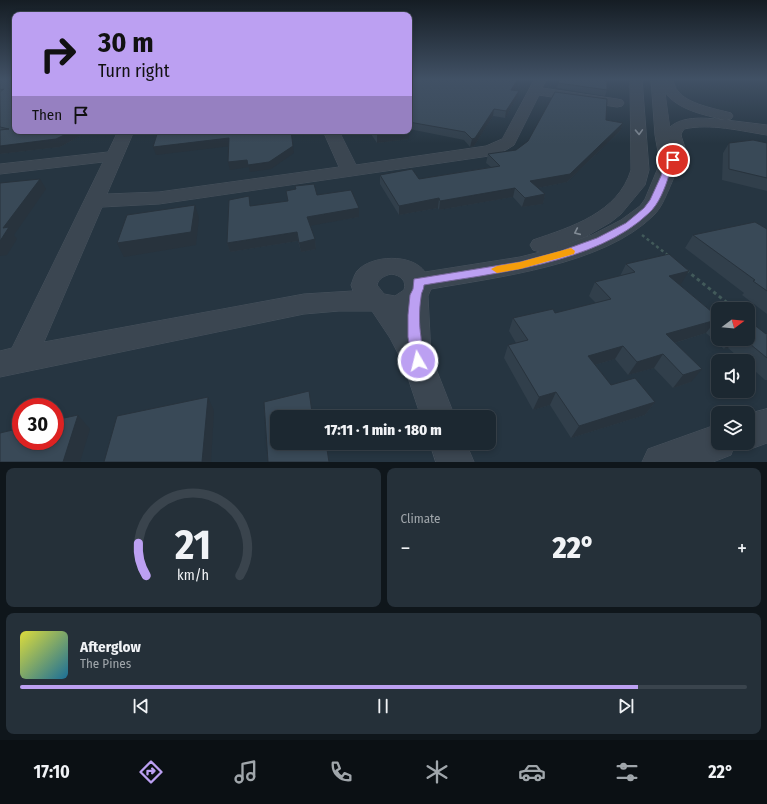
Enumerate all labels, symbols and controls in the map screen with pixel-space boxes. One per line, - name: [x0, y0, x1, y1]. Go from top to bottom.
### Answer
- text: 30 m: [98, 26, 154, 59]
- icon: right: [32, 28, 84, 80]
- text: Turn right: [98, 60, 170, 82]
- icon: arrive: [70, 104, 92, 126]
- text: Then: [32, 106, 62, 124]
- one-way arrow: [635, 129, 643, 135]
- pin: [656, 143, 690, 177]
- icon: arrive: [662, 149, 684, 171]
- one-way arrow: [574, 227, 581, 235]
- north arrow: [711, 302, 755, 346]
- map controls: [711, 302, 755, 450]
- position arrow: [397, 340, 439, 382]
- button: sound: [711, 354, 755, 398]
- speed limit sign: 30: [12, 398, 64, 450]
- button: layers: [711, 406, 755, 450]
- text: 17:11 · 1 min · 180 m: [324, 421, 442, 439]
- text: Climate: [401, 511, 441, 526]
- text: 21: [174, 519, 211, 569]
- text: 22°: [553, 530, 595, 566]
- text: −: [401, 535, 410, 562]
- text: +: [737, 535, 747, 562]
- text: km/h: [177, 566, 209, 583]
- text: Afterglow: [80, 638, 141, 656]
- text: The Pines: [80, 656, 131, 671]
- icon: previous: [130, 695, 152, 717]
- icon: pause: [372, 695, 394, 717]
- icon: next: [615, 695, 637, 717]
- icon: directions: [137, 758, 165, 786]
- icon: music: [232, 758, 260, 786]
- icon: phone: [327, 758, 355, 786]
- icon: climate: [423, 758, 451, 786]
- icon: car: [518, 758, 546, 786]
- icon: filters: [613, 758, 641, 786]
- text: 17:10: [34, 761, 70, 783]
- text: 22°: [708, 761, 733, 783]

